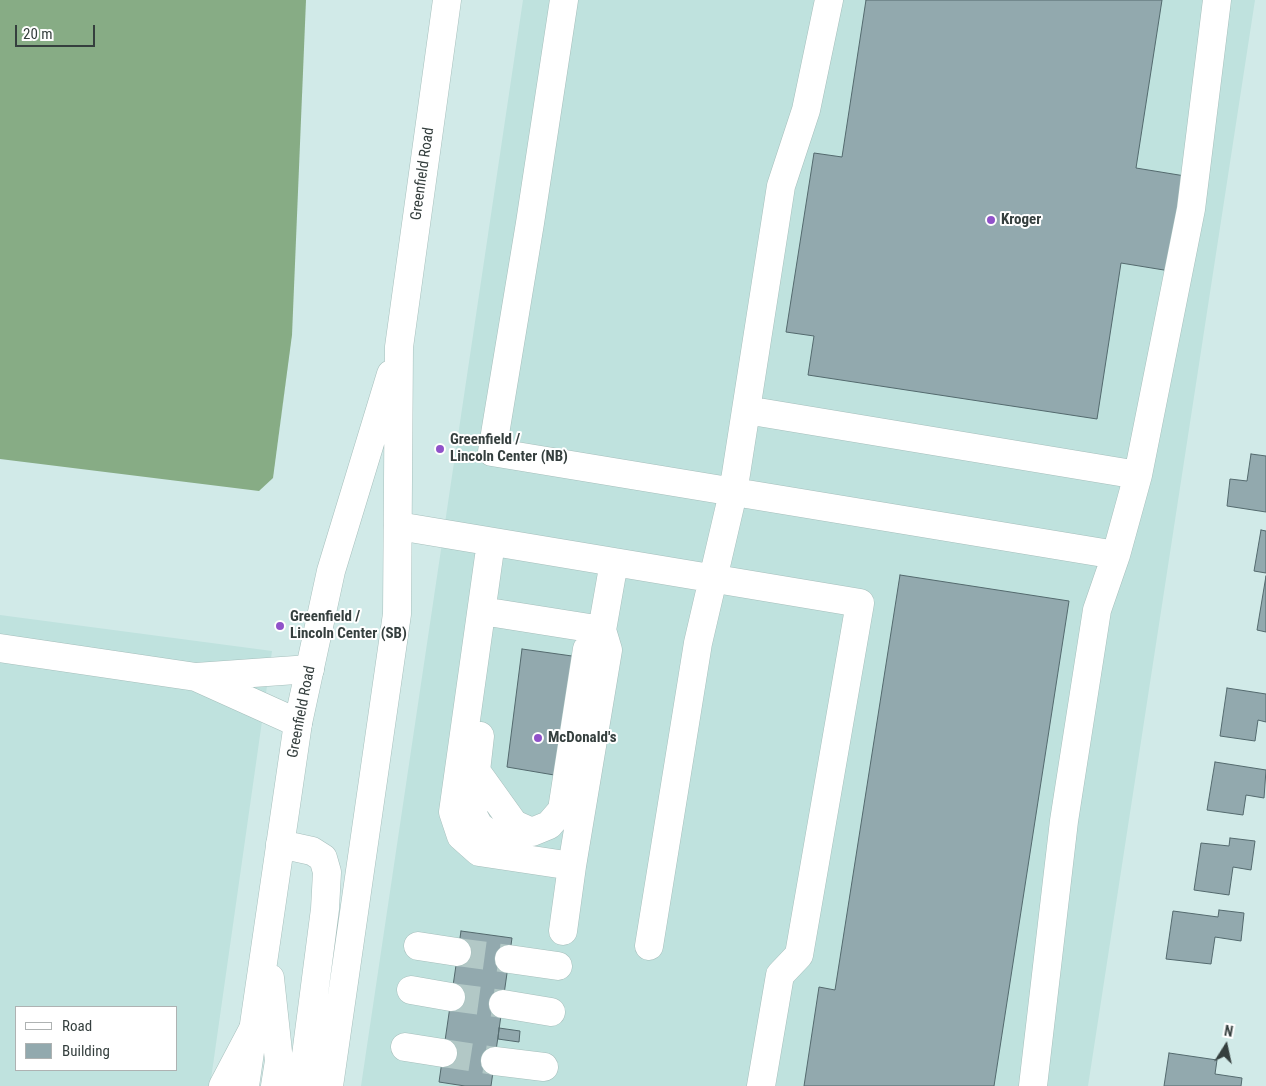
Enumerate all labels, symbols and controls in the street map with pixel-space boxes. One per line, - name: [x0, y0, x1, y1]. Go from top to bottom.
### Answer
- scale bar: [18, 15, 98, 47]
- text: 20 m: [23, 25, 53, 43]
- street label: Greenfield Road: [408, 126, 438, 222]
- place label: Kroger: [1001, 211, 1041, 229]
- marker: Kroger: [985, 214, 997, 226]
- place label: Greenfield / Lincoln Center (NB): [450, 431, 568, 466]
- marker: Greenfield / Lincoln Center (NB): [434, 443, 446, 455]
- place label: Greenfield / Lincoln Center (SB): [290, 608, 407, 643]
- marker: Greenfield / Lincoln Center (SB): [274, 620, 286, 632]
- street label: Greenfield Road: [284, 664, 320, 760]
- place label: McDonald's: [548, 729, 616, 747]
- marker: McDonald's: [532, 732, 544, 744]
- legend: [15, 1006, 178, 1071]
- text: Road: [62, 1017, 92, 1035]
- north arrow: [1201, 1021, 1251, 1071]
- text: N: [1223, 1023, 1234, 1040]
- text: Building: [62, 1042, 110, 1060]

